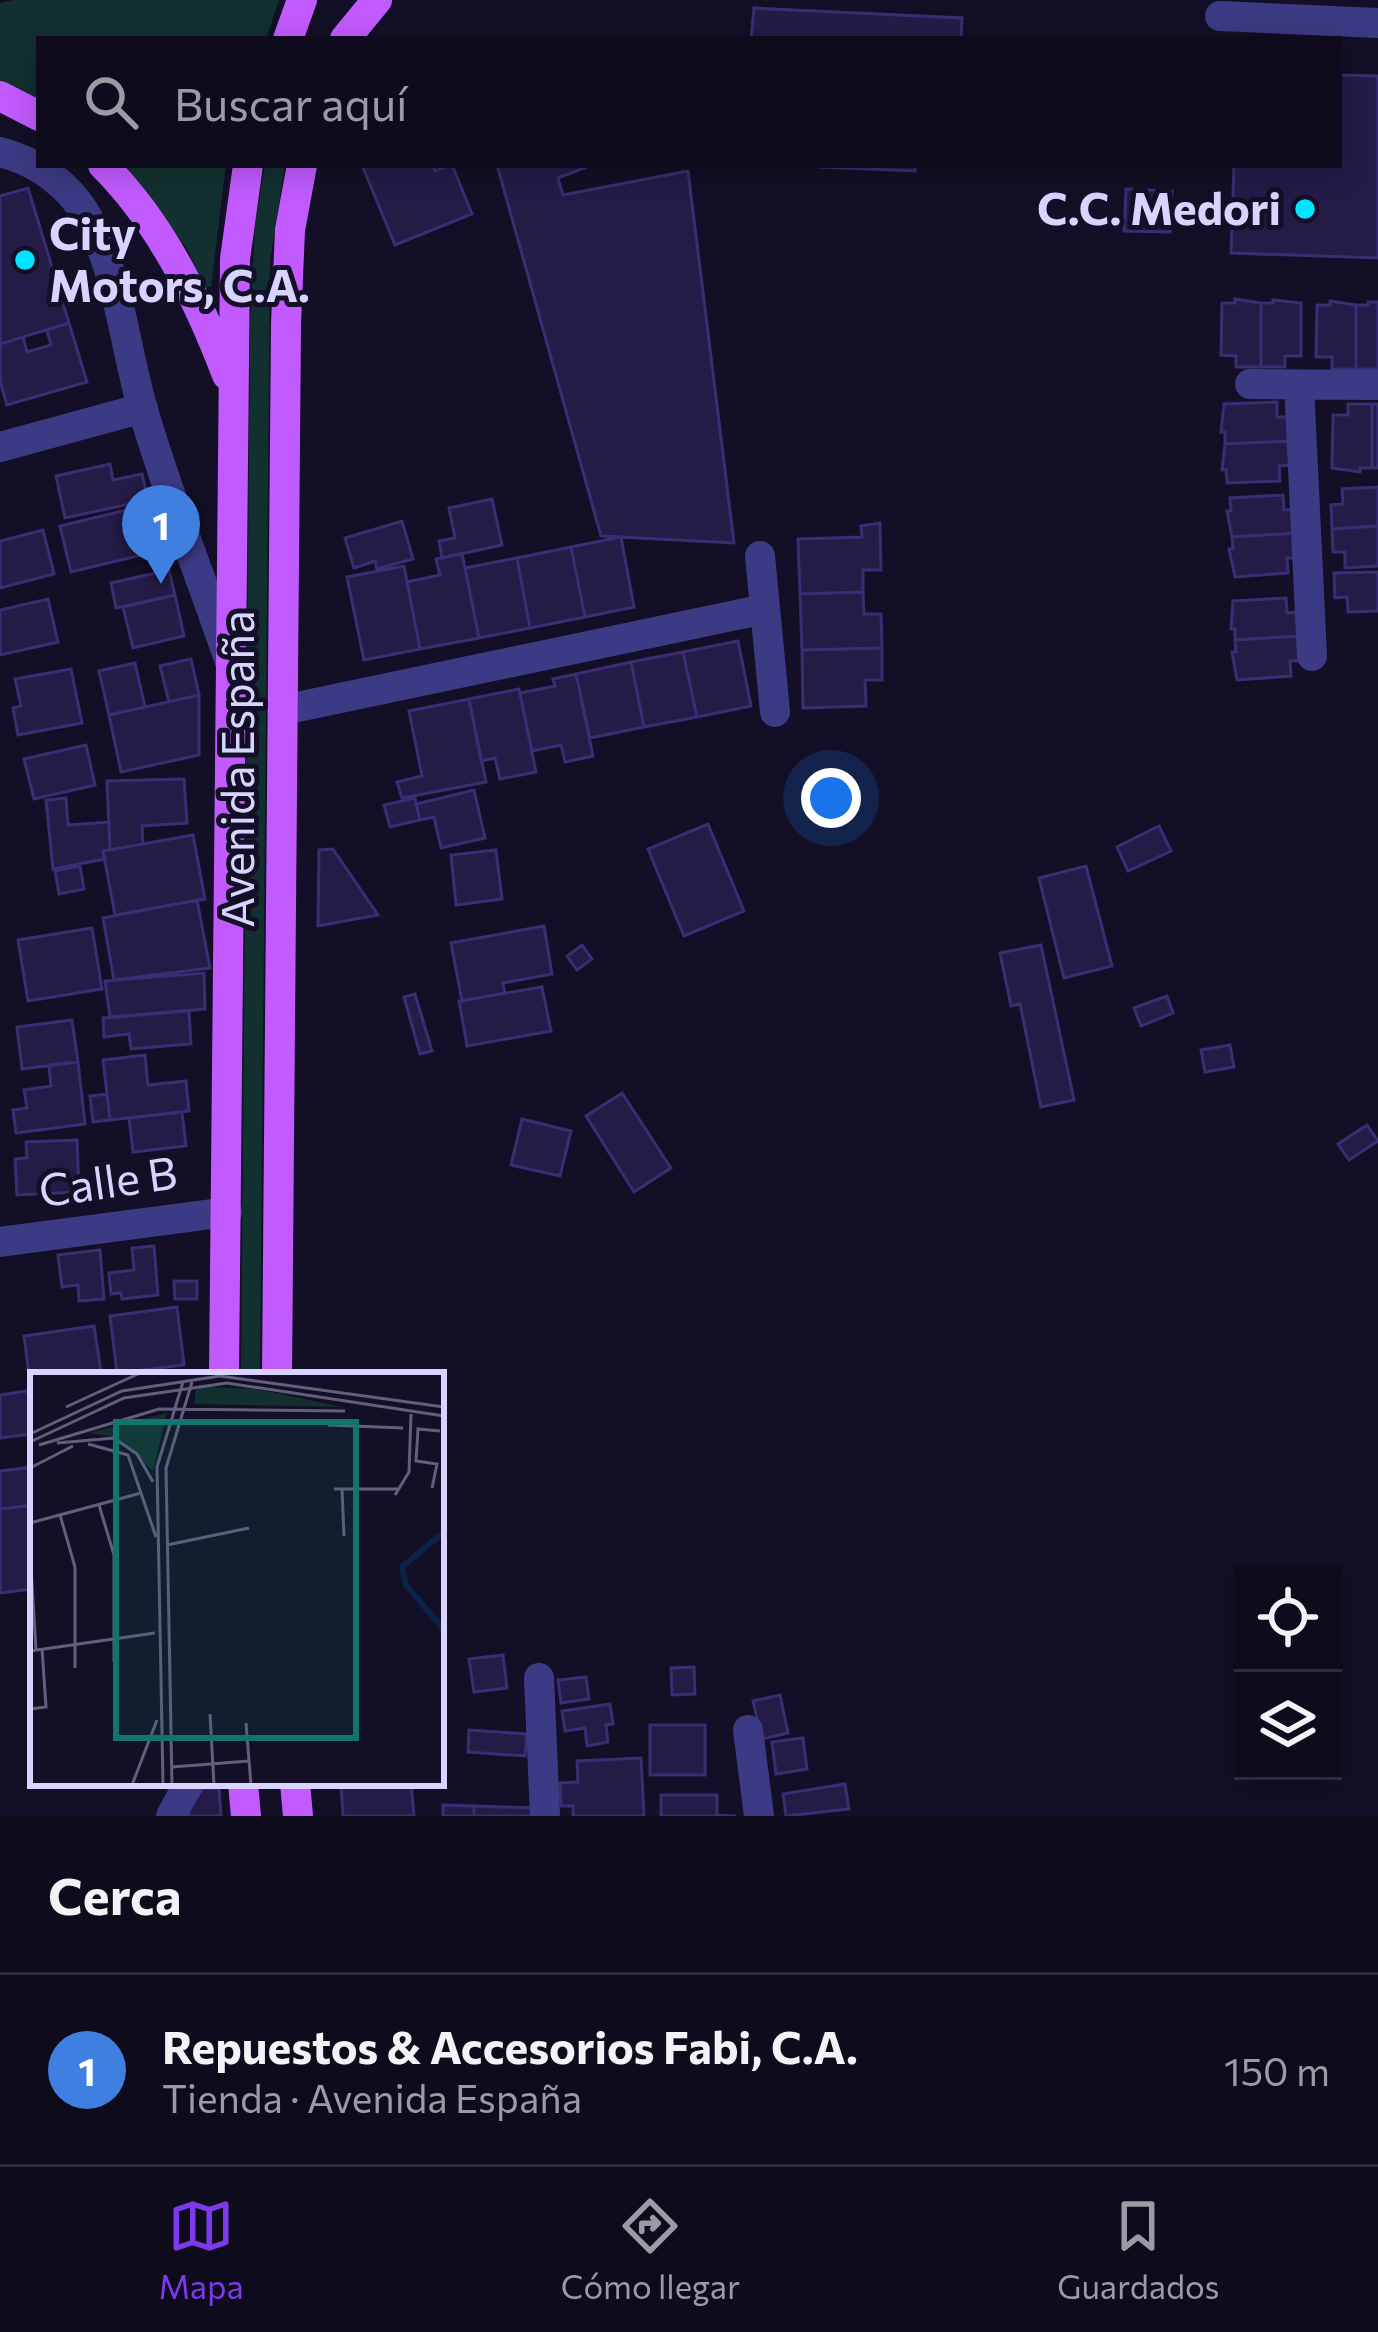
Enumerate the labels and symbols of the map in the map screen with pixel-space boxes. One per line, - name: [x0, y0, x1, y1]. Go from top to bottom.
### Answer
- place label: C.C. Medori: [1037, 179, 1281, 234]
- marker: C.C. Medori: [1292, 196, 1318, 222]
- place label: City Motors, C.A.: [49, 204, 310, 311]
- marker: City Motors, C.A.: [12, 247, 38, 273]
- pin: 1: [122, 485, 200, 584]
- street label: Avenida España: [208, 610, 263, 928]
- your location: [801, 768, 861, 828]
- street label: Calle B: [35, 1143, 180, 1216]
- inset map: [30, 1372, 444, 1786]

